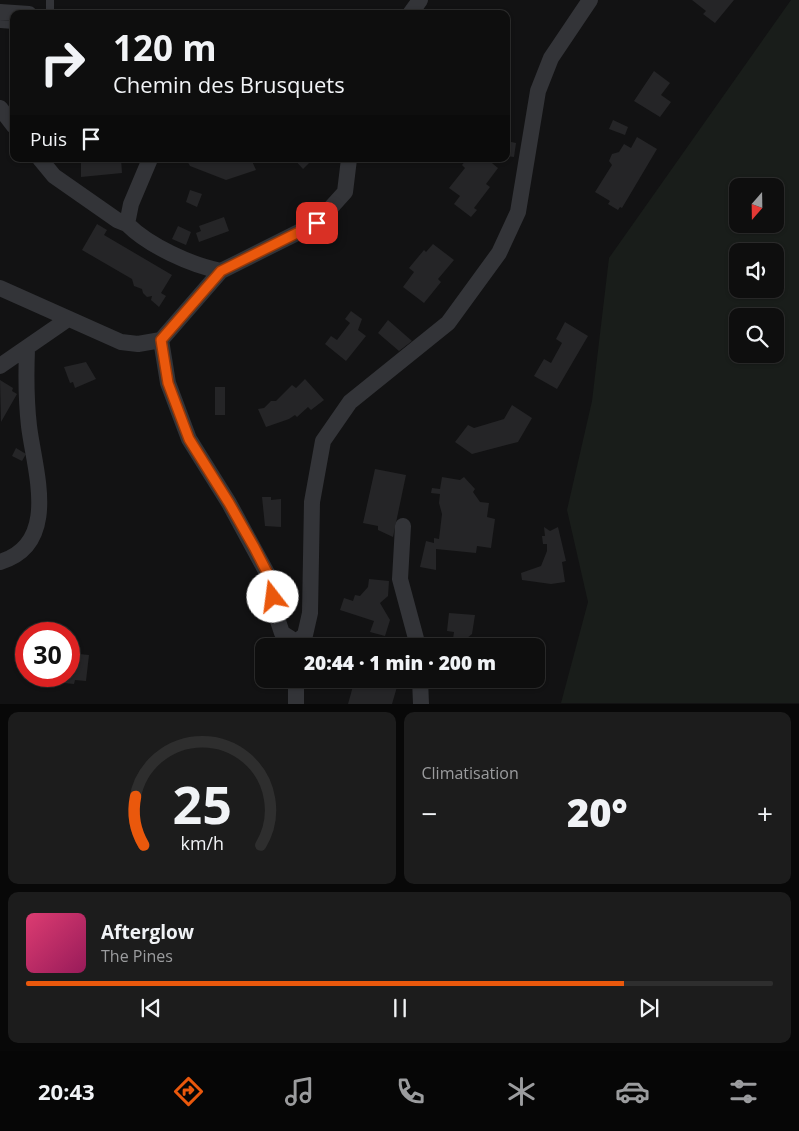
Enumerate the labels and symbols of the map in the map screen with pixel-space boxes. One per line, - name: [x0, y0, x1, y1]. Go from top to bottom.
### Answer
- north arrow: [729, 178, 784, 232]
- pin: [296, 202, 338, 244]
- position arrow: [246, 570, 298, 622]
- speed limit sign: 30: [15, 622, 80, 687]

